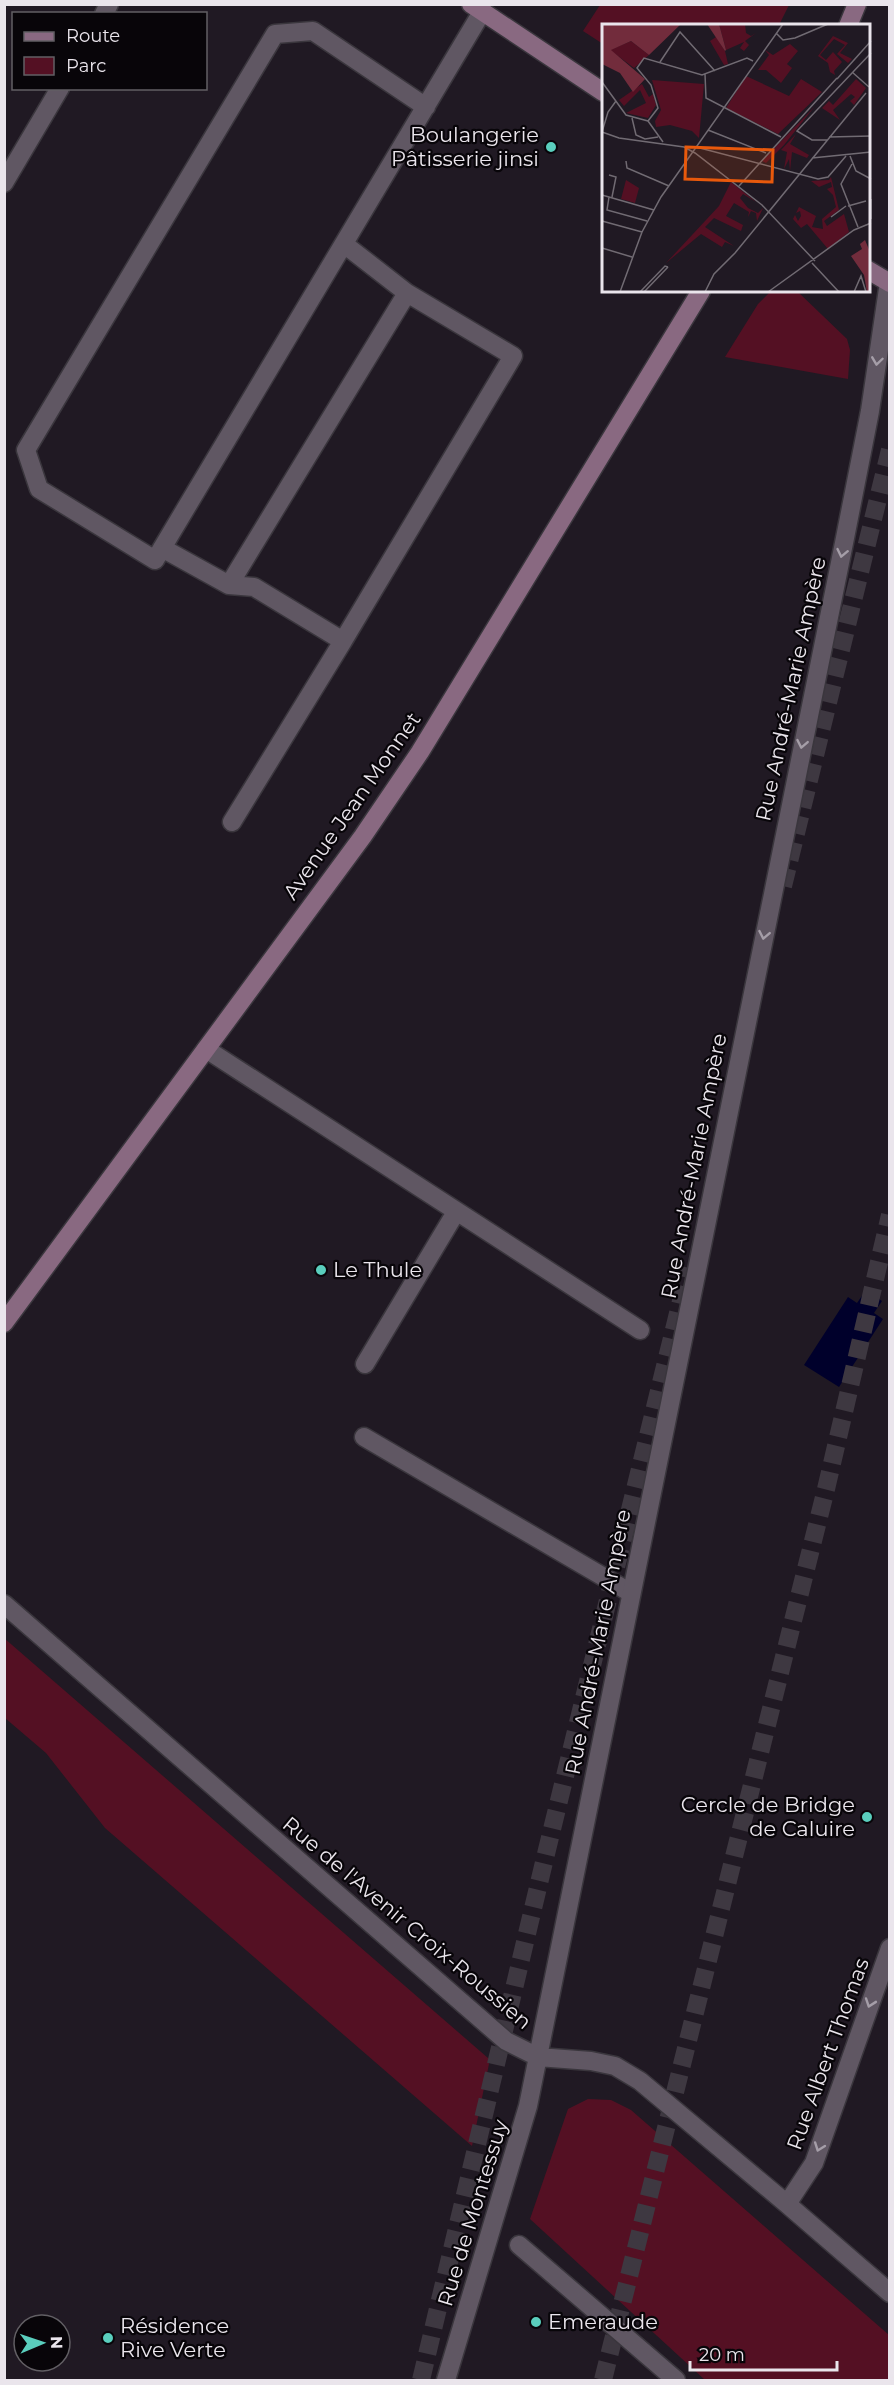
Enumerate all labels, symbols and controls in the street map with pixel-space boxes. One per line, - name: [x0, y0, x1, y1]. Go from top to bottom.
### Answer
- legend: [12, 12, 207, 90]
- inset map: [602, 24, 870, 292]
- text: Route: [66, 25, 120, 47]
- text: Parc: [66, 55, 106, 77]
- place label: Boulangerie Pâtisserie jinsi: [391, 122, 539, 171]
- marker: Boulangerie Pâtisserie jinsi: [544, 140, 558, 154]
- one-way arrow: [872, 356, 884, 366]
- one-way arrow: [837, 547, 850, 557]
- street label: Rue André-Marie Ampère: [750, 554, 831, 823]
- street label: Avenue Jean Monnet: [278, 707, 426, 904]
- one-way arrow: [796, 738, 809, 748]
- one-way arrow: [758, 929, 771, 939]
- street label: Rue André-Marie Ampère: [656, 1031, 732, 1301]
- place label: Le Thule: [333, 1257, 422, 1282]
- marker: Le Thule: [314, 1263, 328, 1277]
- street label: Rue André-Marie Ampère: [560, 1507, 636, 1777]
- place label: Cercle de Bridge de Caluire: [681, 1792, 855, 1841]
- marker: Cercle de Bridge de Caluire: [860, 1810, 874, 1824]
- street label: Rue de l'Avenir Croix-Roussien: [278, 1811, 537, 2034]
- street label: Rue Albert Thomas: [781, 1955, 874, 2153]
- one-way arrow: [865, 1997, 878, 2008]
- street label: Rue de Montessuy: [432, 2116, 513, 2309]
- one-way arrow: [814, 2141, 827, 2152]
- place label: Emeraude: [548, 2309, 658, 2334]
- north arrow: [12, 2313, 72, 2373]
- place label: Résidence Rive Verte: [120, 2313, 229, 2362]
- marker: Emeraude: [529, 2315, 543, 2329]
- marker: Résidence Rive Verte: [101, 2331, 115, 2345]
- scale bar: [690, 2334, 837, 2372]
- text: N: [47, 2336, 66, 2349]
- text: 20 m: [699, 2344, 745, 2366]

